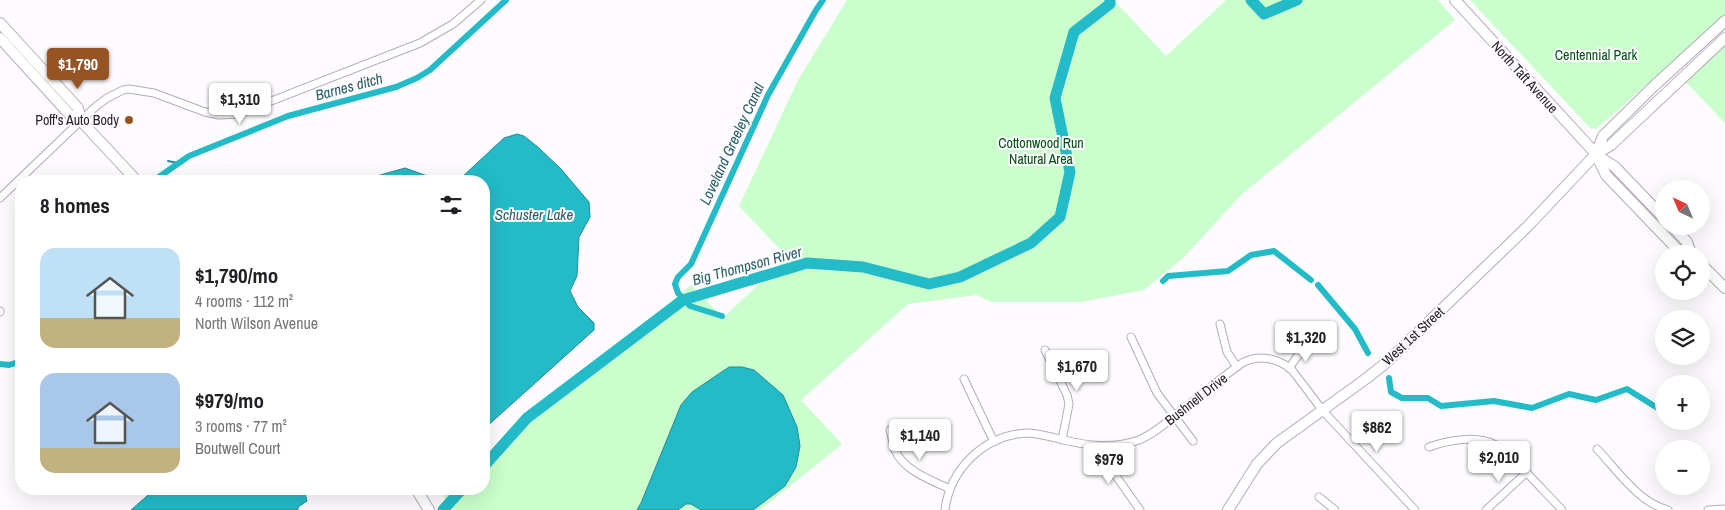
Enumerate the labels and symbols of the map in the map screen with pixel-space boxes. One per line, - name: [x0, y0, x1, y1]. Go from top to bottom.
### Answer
- street label: North Taft Avenue: [1488, 37, 1562, 117]
- park label: Centennial Park: [1555, 46, 1637, 64]
- pin: $1,790: [37, 48, 119, 90]
- water label: Barnes ditch: [313, 67, 385, 106]
- water label: Loveland Greeley Canal: [694, 79, 769, 208]
- pin: $1,310: [199, 82, 281, 125]
- place label: Poff's Auto Body: [35, 111, 119, 129]
- marker: Poff's Auto Body: [123, 114, 135, 126]
- park label: Cottonwood Run Natural Area: [998, 134, 1084, 168]
- north arrow: [1655, 180, 1710, 235]
- water label: Schuster Lake: [495, 204, 573, 225]
- water label: Big Thompson River: [690, 241, 805, 290]
- street label: West 1st Street: [1378, 303, 1448, 369]
- pin: $1,320: [1265, 320, 1347, 363]
- pin: $1,670: [1036, 350, 1118, 392]
- street label: Bushnell Drive: [1161, 369, 1231, 429]
- pin: $862: [1347, 410, 1407, 453]
- pin: $1,140: [879, 418, 961, 461]
- pin: $2,010: [1458, 440, 1540, 483]
- pin: $979: [1079, 442, 1139, 485]

